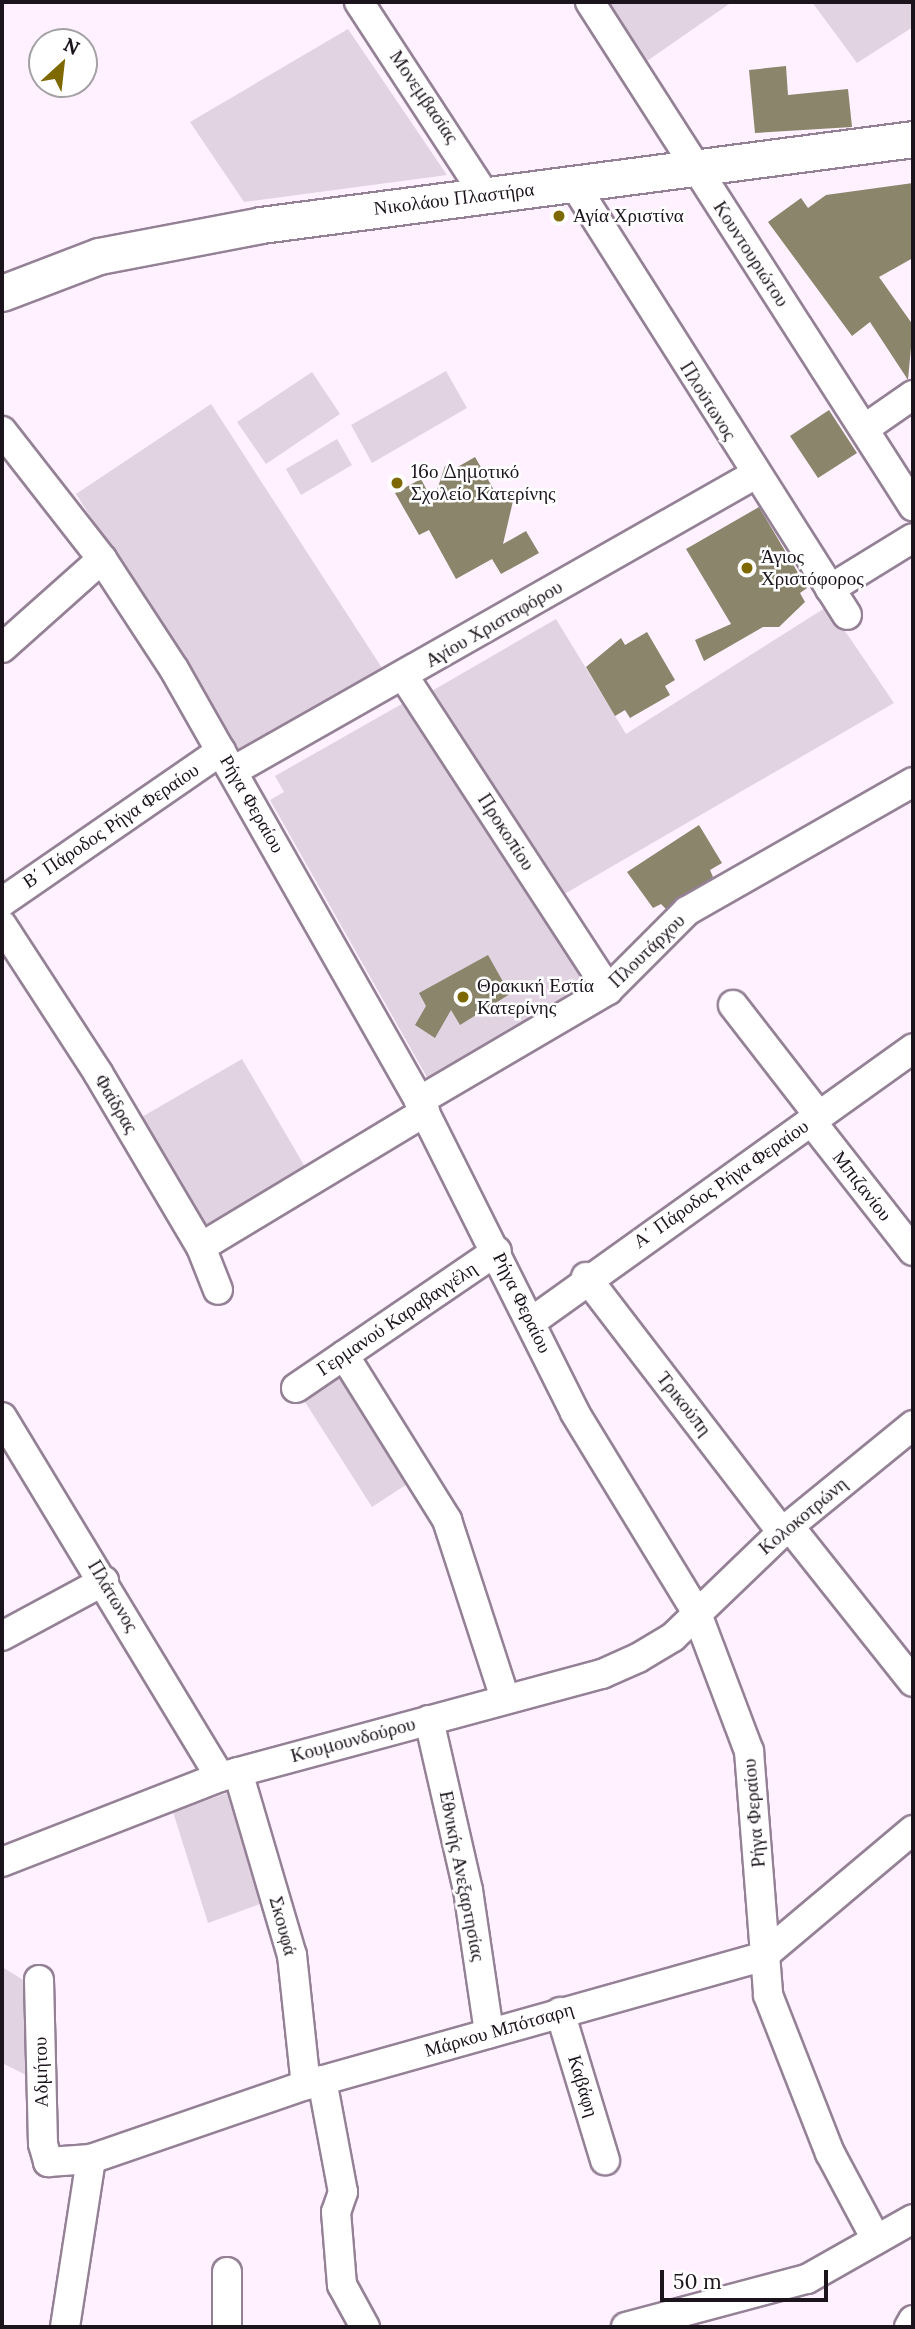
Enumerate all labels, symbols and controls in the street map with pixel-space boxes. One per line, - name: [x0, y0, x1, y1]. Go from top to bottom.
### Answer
- north arrow: [28, 28, 98, 98]
- text: N: [60, 32, 84, 60]
- street label: Μονεμβασίας: [385, 46, 463, 148]
- street label: Νικολάου Πλαστήρα: [372, 178, 536, 220]
- street label: Κουντουριώτου: [708, 197, 794, 311]
- place label: Αγία Χριστίνα: [573, 205, 684, 227]
- marker: Αγία Χριστίνα: [551, 208, 567, 224]
- street label: Πλούτωνος: [675, 358, 741, 444]
- place label: 16ο Δημοτικό Σχολείο Κατερίνης: [411, 461, 556, 505]
- marker: 16ο Δημοτικό Σχολείο Κατερίνης: [389, 475, 405, 491]
- place label: Άγιος Χριστόφορος: [761, 546, 864, 590]
- marker: Άγιος Χριστόφορος: [739, 560, 755, 576]
- street label: Αγίου Χριστοφόρου: [421, 576, 567, 672]
- street label: Ρήγα Φεραίου: [215, 751, 289, 857]
- street label: Β΄ Πάροδος Ρήγα Φεραίου: [19, 759, 203, 893]
- street label: Προκοπίου: [473, 789, 539, 875]
- street label: Πλουτάρχου: [604, 909, 690, 993]
- place label: Θρακική Εστία Κατερίνης: [477, 975, 594, 1019]
- marker: Θρακική Εστία Κατερίνης: [455, 989, 471, 1005]
- street label: Φαίδρας: [90, 1070, 142, 1138]
- street label: Α΄ Πάροδος Ρήγα Φεραίου: [629, 1115, 813, 1253]
- street label: Μπιζανίου: [828, 1146, 896, 1226]
- street label: Ρήγα Φεραίου: [488, 1249, 556, 1357]
- street label: Γερμανού Καραβαγγέλη: [313, 1257, 481, 1381]
- street label: Τρικούπη: [652, 1367, 716, 1441]
- street label: Κολοκοτρώνη: [754, 1472, 852, 1560]
- street label: Πλάτωνος: [83, 1556, 143, 1636]
- street label: Κουμουνδούρου: [288, 1712, 418, 1768]
- street label: Ρήγα Φεραίου: [738, 1758, 770, 1868]
- street label: Εθνικής Ανεξαρτησίας: [434, 1789, 490, 1963]
- street label: Σκουφά: [264, 1894, 302, 1958]
- street label: Μάρκου Μπότσαρη: [422, 1998, 576, 2062]
- street label: Αδμήτου: [29, 2036, 53, 2108]
- street label: Καβάφη: [563, 2052, 603, 2120]
- scale bar: [663, 2256, 831, 2300]
- text: 50 m: [673, 2268, 722, 2295]

